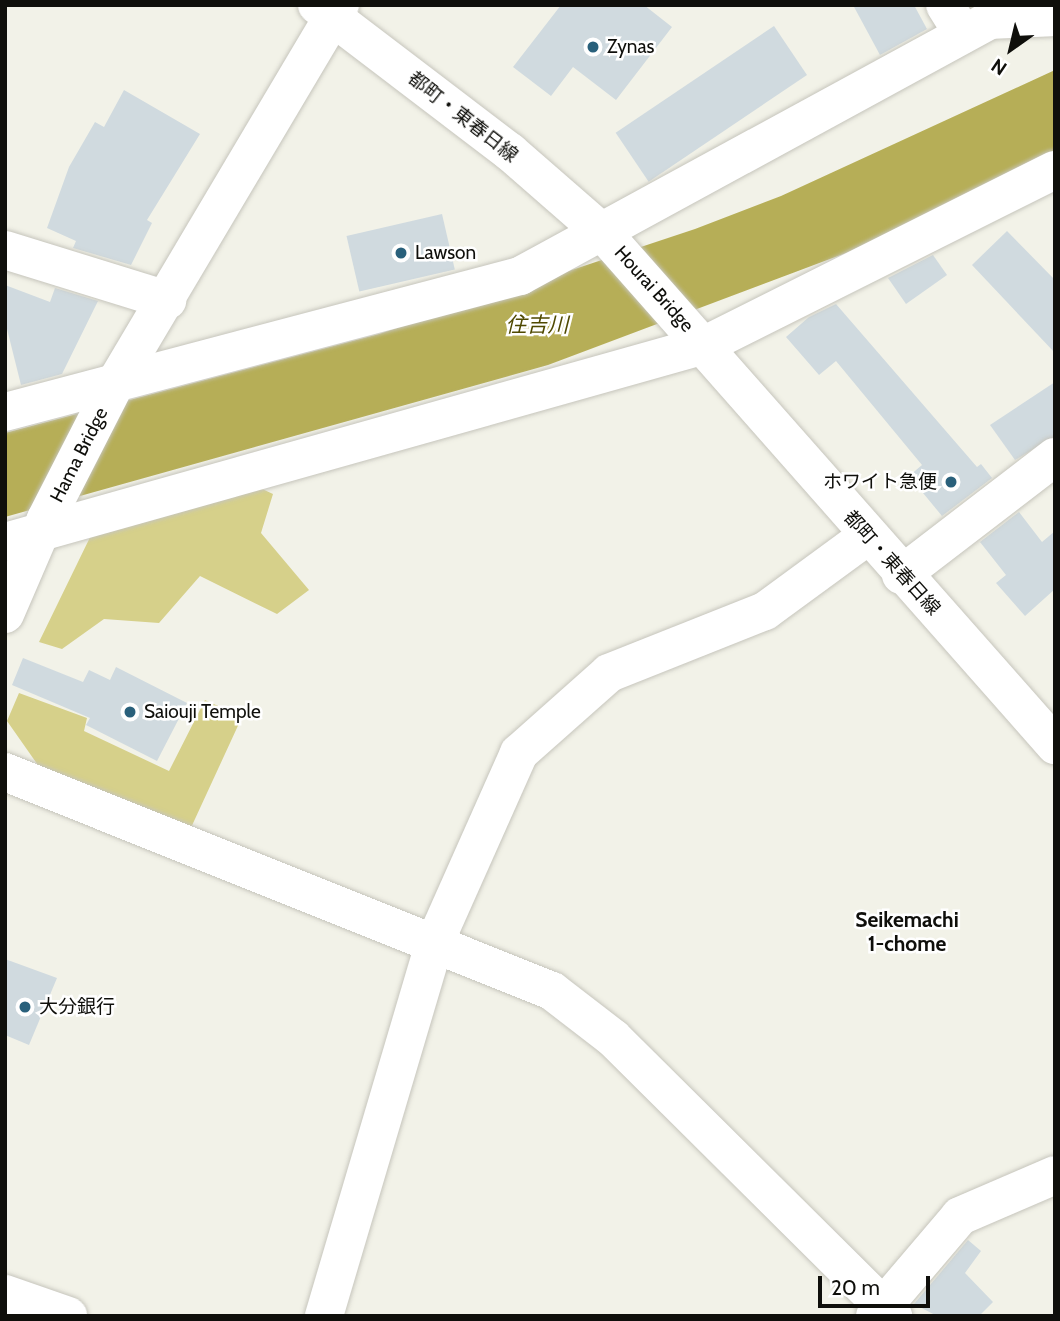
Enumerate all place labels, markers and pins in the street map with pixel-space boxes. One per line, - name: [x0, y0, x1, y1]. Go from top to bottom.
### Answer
- place label: Zynas: [607, 36, 654, 58]
- marker: Zynas: [585, 39, 601, 55]
- place label: Lawson: [415, 242, 476, 264]
- marker: Lawson: [393, 245, 409, 261]
- place label: ホワイト急便: [823, 471, 937, 493]
- marker: ホワイト急便: [943, 474, 959, 490]
- place label: Saiouji Temple: [144, 701, 261, 723]
- marker: Saiouji Temple: [122, 704, 138, 720]
- place label: 大分銀行: [39, 996, 115, 1018]
- marker: 大分銀行: [17, 999, 33, 1015]

